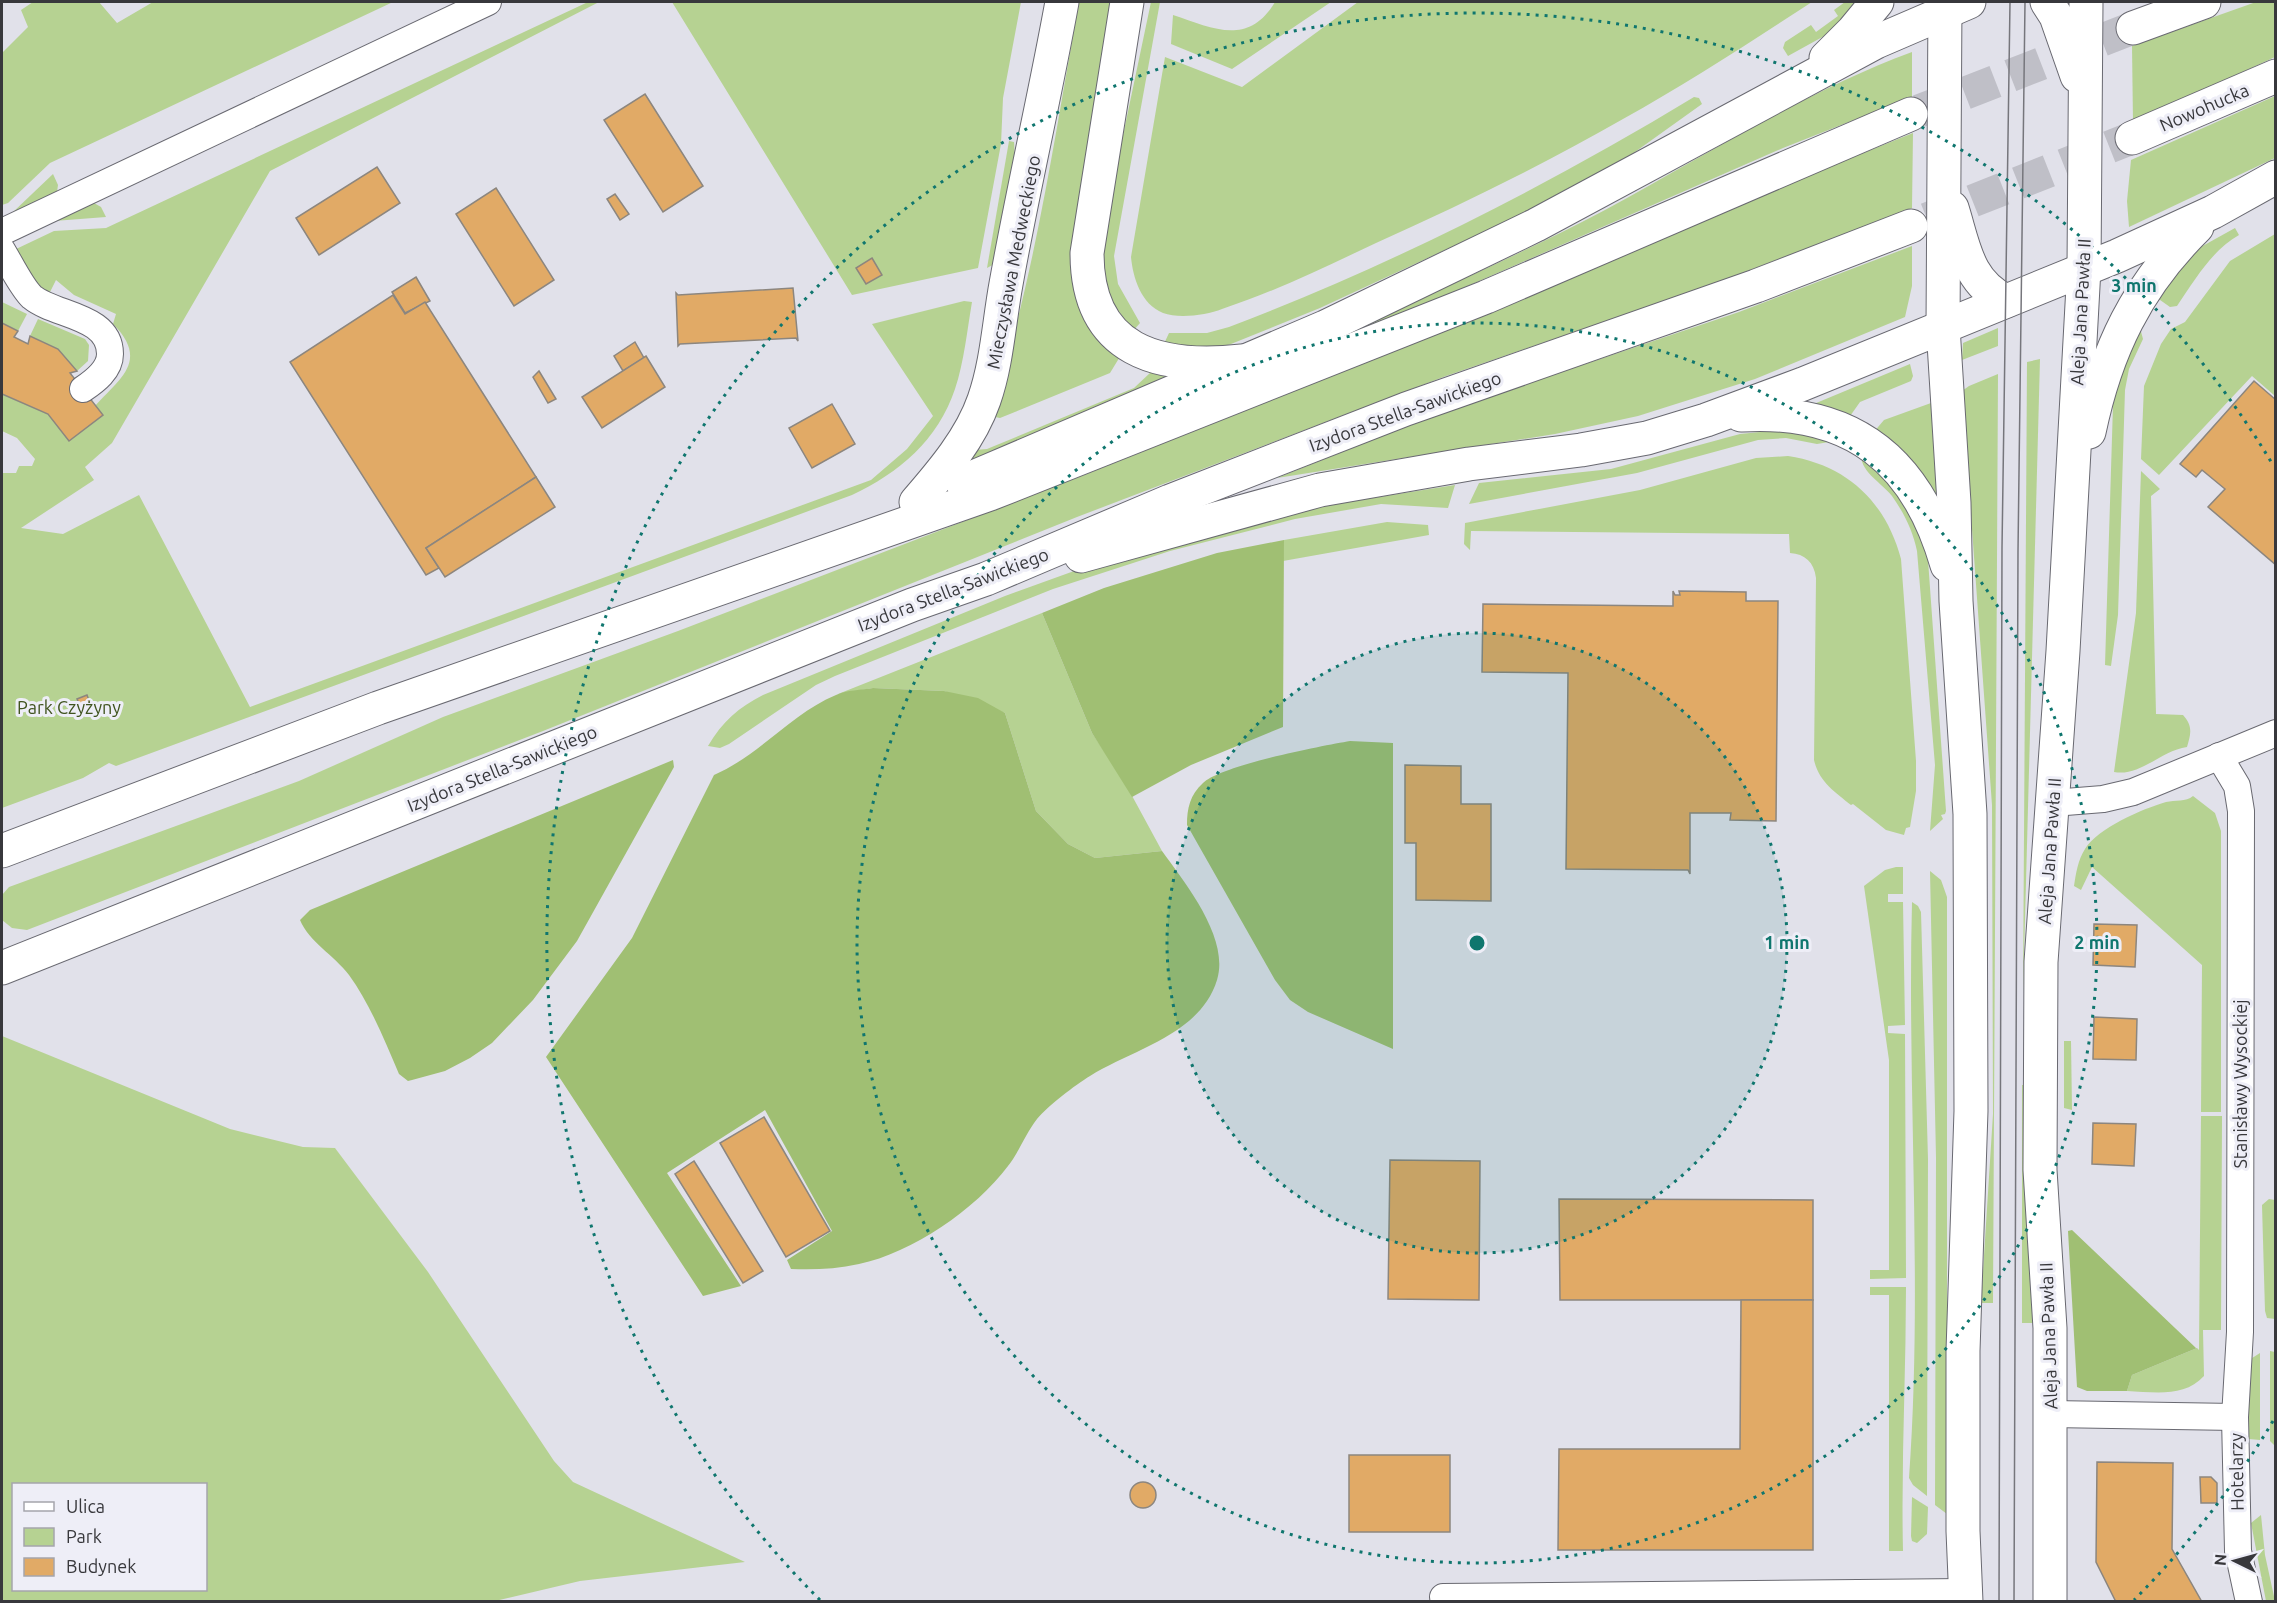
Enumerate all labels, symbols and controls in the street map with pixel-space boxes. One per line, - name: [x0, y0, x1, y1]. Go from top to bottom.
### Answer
- street label: Nowohucka: [2156, 79, 2252, 135]
- street label: Mieczysława Medweckiego: [982, 154, 1044, 370]
- street label: Aleja Jana Pawła II: [2066, 238, 2094, 386]
- text: 3 min: [2111, 275, 2157, 295]
- street label: Izydora Stella-Sawickiego: [1306, 367, 1504, 455]
- street label: Izydora Stella-Sawickiego: [855, 543, 1051, 635]
- park label: Park Czyżyny: [17, 697, 121, 717]
- street label: Izydora Stella-Sawickiego: [404, 721, 600, 815]
- street label: Aleja Jana Pawła II: [2034, 777, 2064, 925]
- text: 1 min: [1764, 932, 1810, 952]
- text: 2 min: [2074, 932, 2120, 952]
- centre of rings: [1467, 933, 1487, 953]
- street label: Stanisławy Wysockiej: [2230, 999, 2250, 1169]
- street label: Aleja Jana Pawła II: [2035, 1262, 2061, 1410]
- street label: Hotelarzy: [2225, 1433, 2247, 1511]
- legend: [12, 1483, 207, 1591]
- text: Ulica: [66, 1496, 105, 1516]
- text: Park: [66, 1526, 102, 1546]
- north arrow: [2205, 1531, 2265, 1591]
- text: N: [2211, 1553, 2230, 1566]
- text: Budynek: [66, 1556, 136, 1576]

